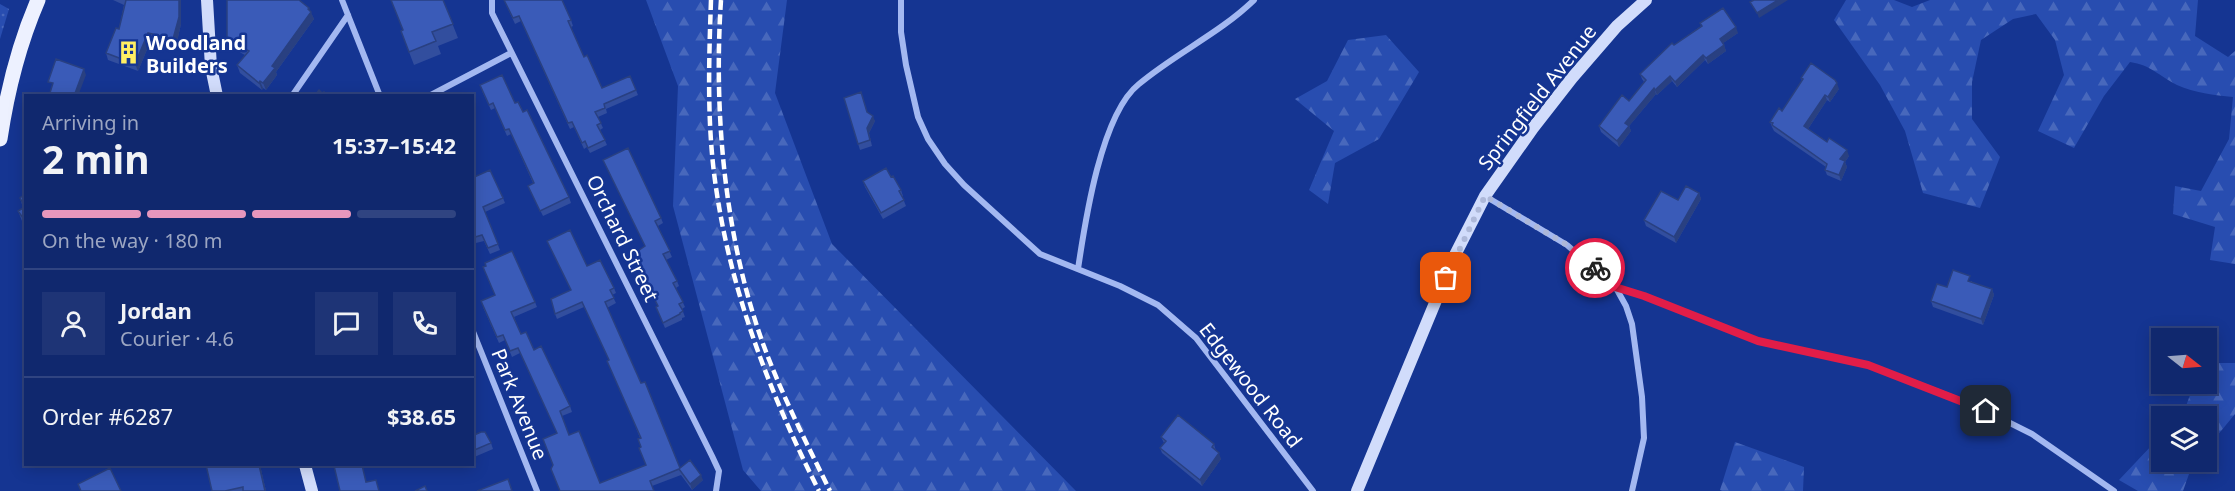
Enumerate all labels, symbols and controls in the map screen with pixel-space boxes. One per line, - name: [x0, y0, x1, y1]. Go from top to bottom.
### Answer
- street label: Springfield Avenue: [1472, 19, 1602, 175]
- place label: Woodland Builders: [146, 29, 246, 79]
- building icon: Woodland Builders: [115, 40, 141, 66]
- text: Arriving in: [42, 109, 139, 136]
- text: 15:37–15:42: [332, 130, 456, 160]
- text: 2 min: [42, 132, 149, 185]
- street label: Orchard Street: [581, 170, 665, 306]
- text: On the way · 180 m: [42, 227, 222, 254]
- courier: [1565, 238, 1625, 298]
- pin: [1420, 252, 1471, 303]
- icon: bike: [1579, 252, 1612, 285]
- icon: bag: [1429, 261, 1462, 294]
- button: person: [42, 292, 105, 355]
- button: chat: [315, 292, 378, 355]
- button: phone: [393, 292, 456, 355]
- text: Jordan: [120, 295, 192, 325]
- street label: Edgewood Road: [1194, 317, 1308, 453]
- text: Courier · 4.6: [120, 325, 234, 352]
- north arrow: [2151, 328, 2217, 394]
- map controls: [2151, 328, 2217, 472]
- street label: Park Avenue: [485, 344, 555, 464]
- pin: [1960, 385, 2011, 436]
- icon: home: [1969, 394, 2002, 427]
- text: Order #6287: [42, 401, 173, 431]
- text: $38.65: [387, 401, 456, 431]
- button: layers: [2151, 406, 2217, 472]

